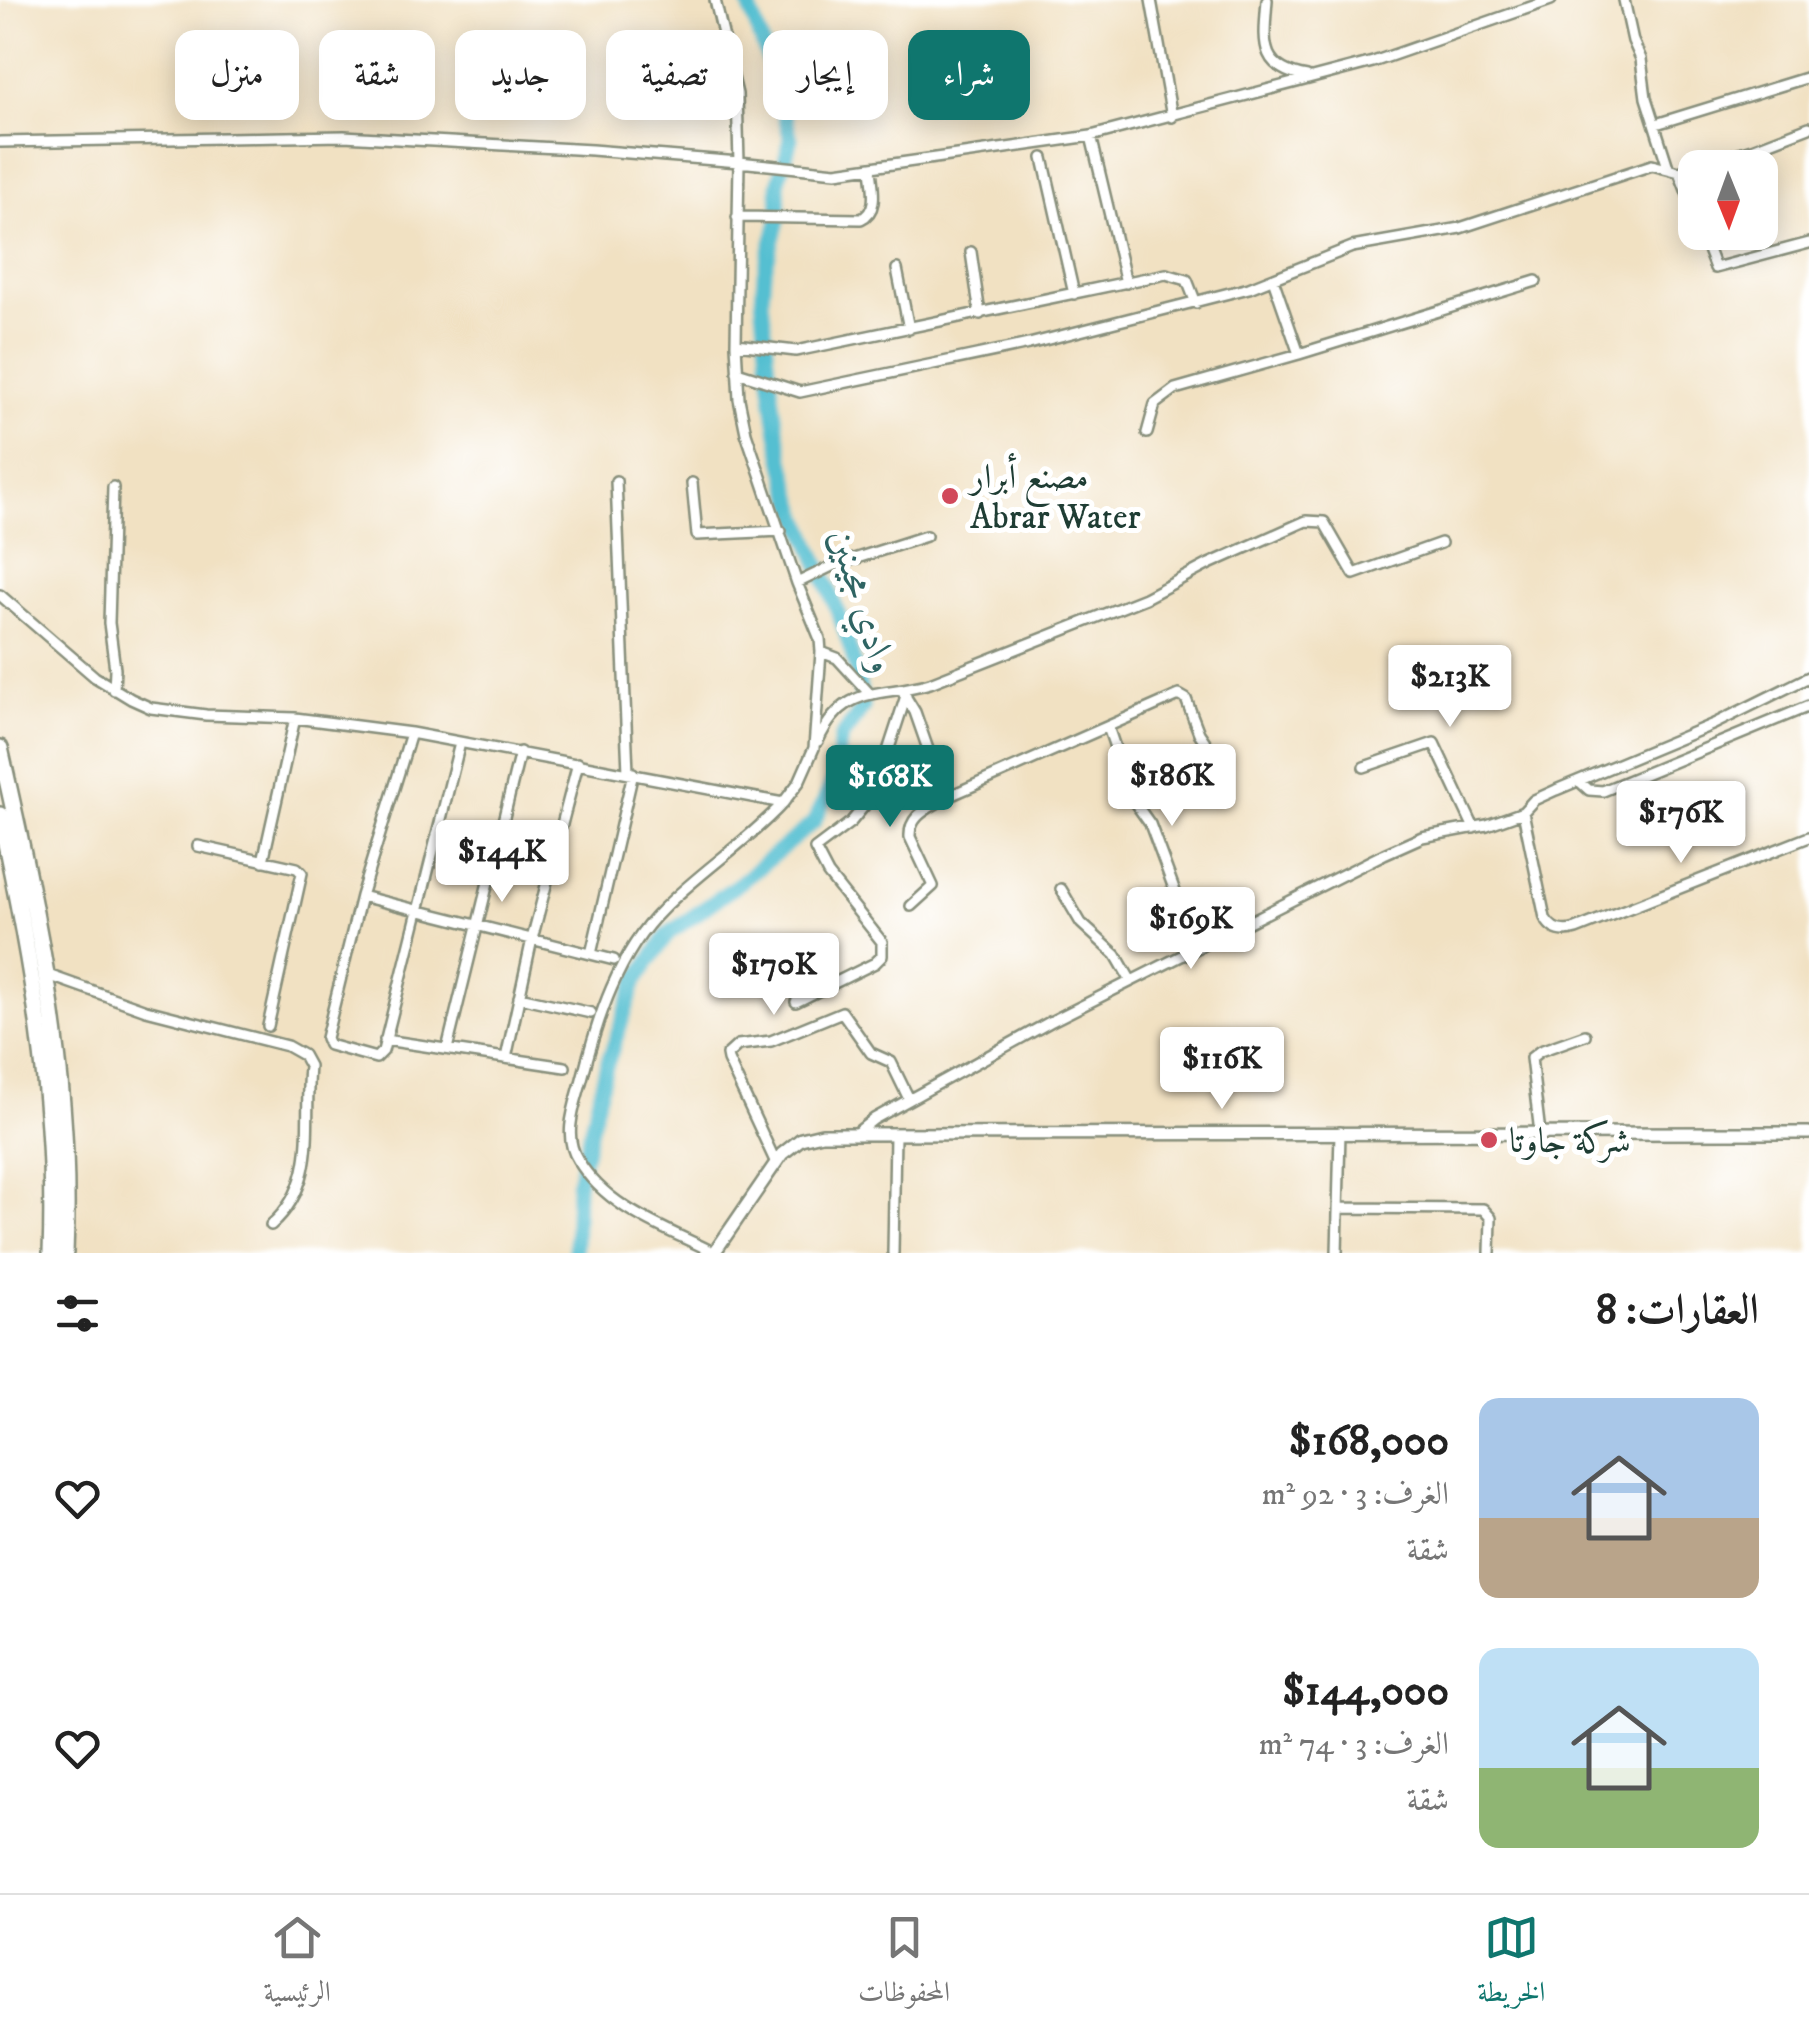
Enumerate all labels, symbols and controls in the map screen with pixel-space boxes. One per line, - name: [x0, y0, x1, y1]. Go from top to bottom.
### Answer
- chip: منزل: [175, 30, 299, 120]
- chip: شقة: [319, 30, 435, 120]
- chip: جديد: [455, 30, 586, 120]
- chip: تصفية: [606, 30, 743, 120]
- chip: إيجار: [763, 30, 888, 120]
- chip: شراء: [908, 30, 1030, 120]
- north arrow: [1678, 150, 1778, 250]
- map controls: [1678, 150, 1778, 250]
- place label: مصنع أبرار Abrar Water: [967, 452, 1141, 540]
- marker: مصنع أبرار Abrar Water: [939, 485, 961, 507]
- water label: وادي مجينين: [813, 524, 907, 681]
- pin: $213K: [1380, 645, 1520, 730]
- text: $213K: [1410, 657, 1490, 697]
- pin: $186K: [1102, 744, 1242, 829]
- pin: $168K: [820, 745, 960, 830]
- text: $186K: [1130, 756, 1214, 796]
- text: $168K: [848, 757, 932, 797]
- pin: $176K: [1611, 781, 1751, 866]
- text: $176K: [1638, 793, 1724, 833]
- pin: $144K: [432, 820, 572, 905]
- text: $144K: [458, 832, 546, 872]
- pin: $169K: [1121, 887, 1261, 972]
- text: $169K: [1149, 899, 1233, 939]
- pin: $170K: [704, 933, 844, 1018]
- text: $170K: [731, 945, 817, 985]
- pin: $116K: [1152, 1027, 1292, 1112]
- text: $116K: [1182, 1039, 1262, 1079]
- place label: شركة جاوتا: [1509, 1119, 1631, 1164]
- marker: شركة جاوتا: [1478, 1129, 1500, 1151]
- text: العقارات: 8: [1596, 1285, 1759, 1337]
- icon: filters: [50, 1286, 105, 1341]
- text: $168,000: [1289, 1416, 1449, 1468]
- icon: home: [1559, 1438, 1679, 1558]
- icon: heart: [50, 1471, 105, 1526]
- text: الغرف: 3 · 92 m²: [1262, 1475, 1449, 1515]
- text: شقة: [1407, 1531, 1449, 1571]
- text: $144,000: [1282, 1666, 1449, 1718]
- icon: home: [1559, 1688, 1679, 1808]
- icon: heart: [50, 1721, 105, 1776]
- text: الغرف: 3 · 74 m²: [1259, 1725, 1449, 1765]
- text: شقة: [1407, 1781, 1449, 1821]
- tab: الرئيسية: [264, 1910, 331, 2019]
- tab: المحفوظات: [858, 1910, 950, 2019]
- tab: الخريطة: [1477, 1910, 1545, 2019]

